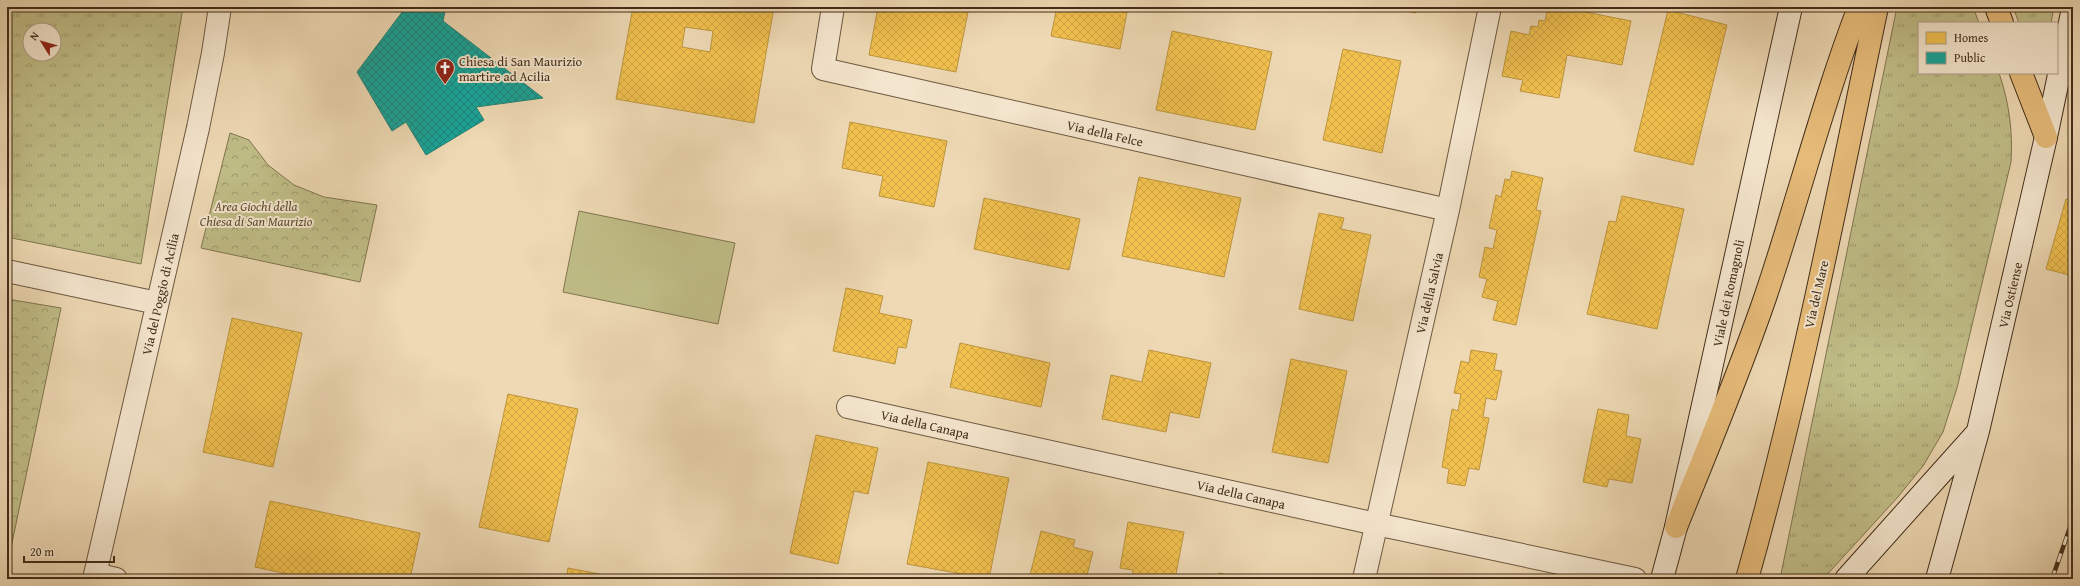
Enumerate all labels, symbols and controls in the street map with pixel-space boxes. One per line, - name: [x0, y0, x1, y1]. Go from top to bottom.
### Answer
- north arrow: [22, 22, 62, 62]
- legend: [1918, 22, 2058, 74]
- text: N: [25, 28, 43, 44]
- text: Homes: [1954, 29, 1989, 46]
- text: Public: [1954, 49, 1986, 66]
- place label: Chiesa di San Maurizio martire ad Acilia: [459, 52, 583, 86]
- church icon: Chiesa di San Maurizio martire ad Acilia: [434, 57, 456, 85]
- street label: Via della Felce: [1065, 115, 1145, 152]
- park label: Area Giochi della Chiesa di San Maurizio: [200, 197, 313, 231]
- street label: Via del Poggio di Acilia: [137, 230, 184, 357]
- street label: Viale dei Romagnoli: [1708, 237, 1749, 348]
- street label: Via della Salvia: [1411, 250, 1448, 336]
- street label: Via del Mare: [1799, 258, 1833, 330]
- street label: Via Ostiense: [1994, 260, 2027, 330]
- street label: Via della Canapa: [879, 405, 972, 444]
- street label: Via della Canapa: [1195, 475, 1288, 514]
- scale bar: [24, 538, 114, 564]
- text: 20 m: [30, 543, 54, 560]

